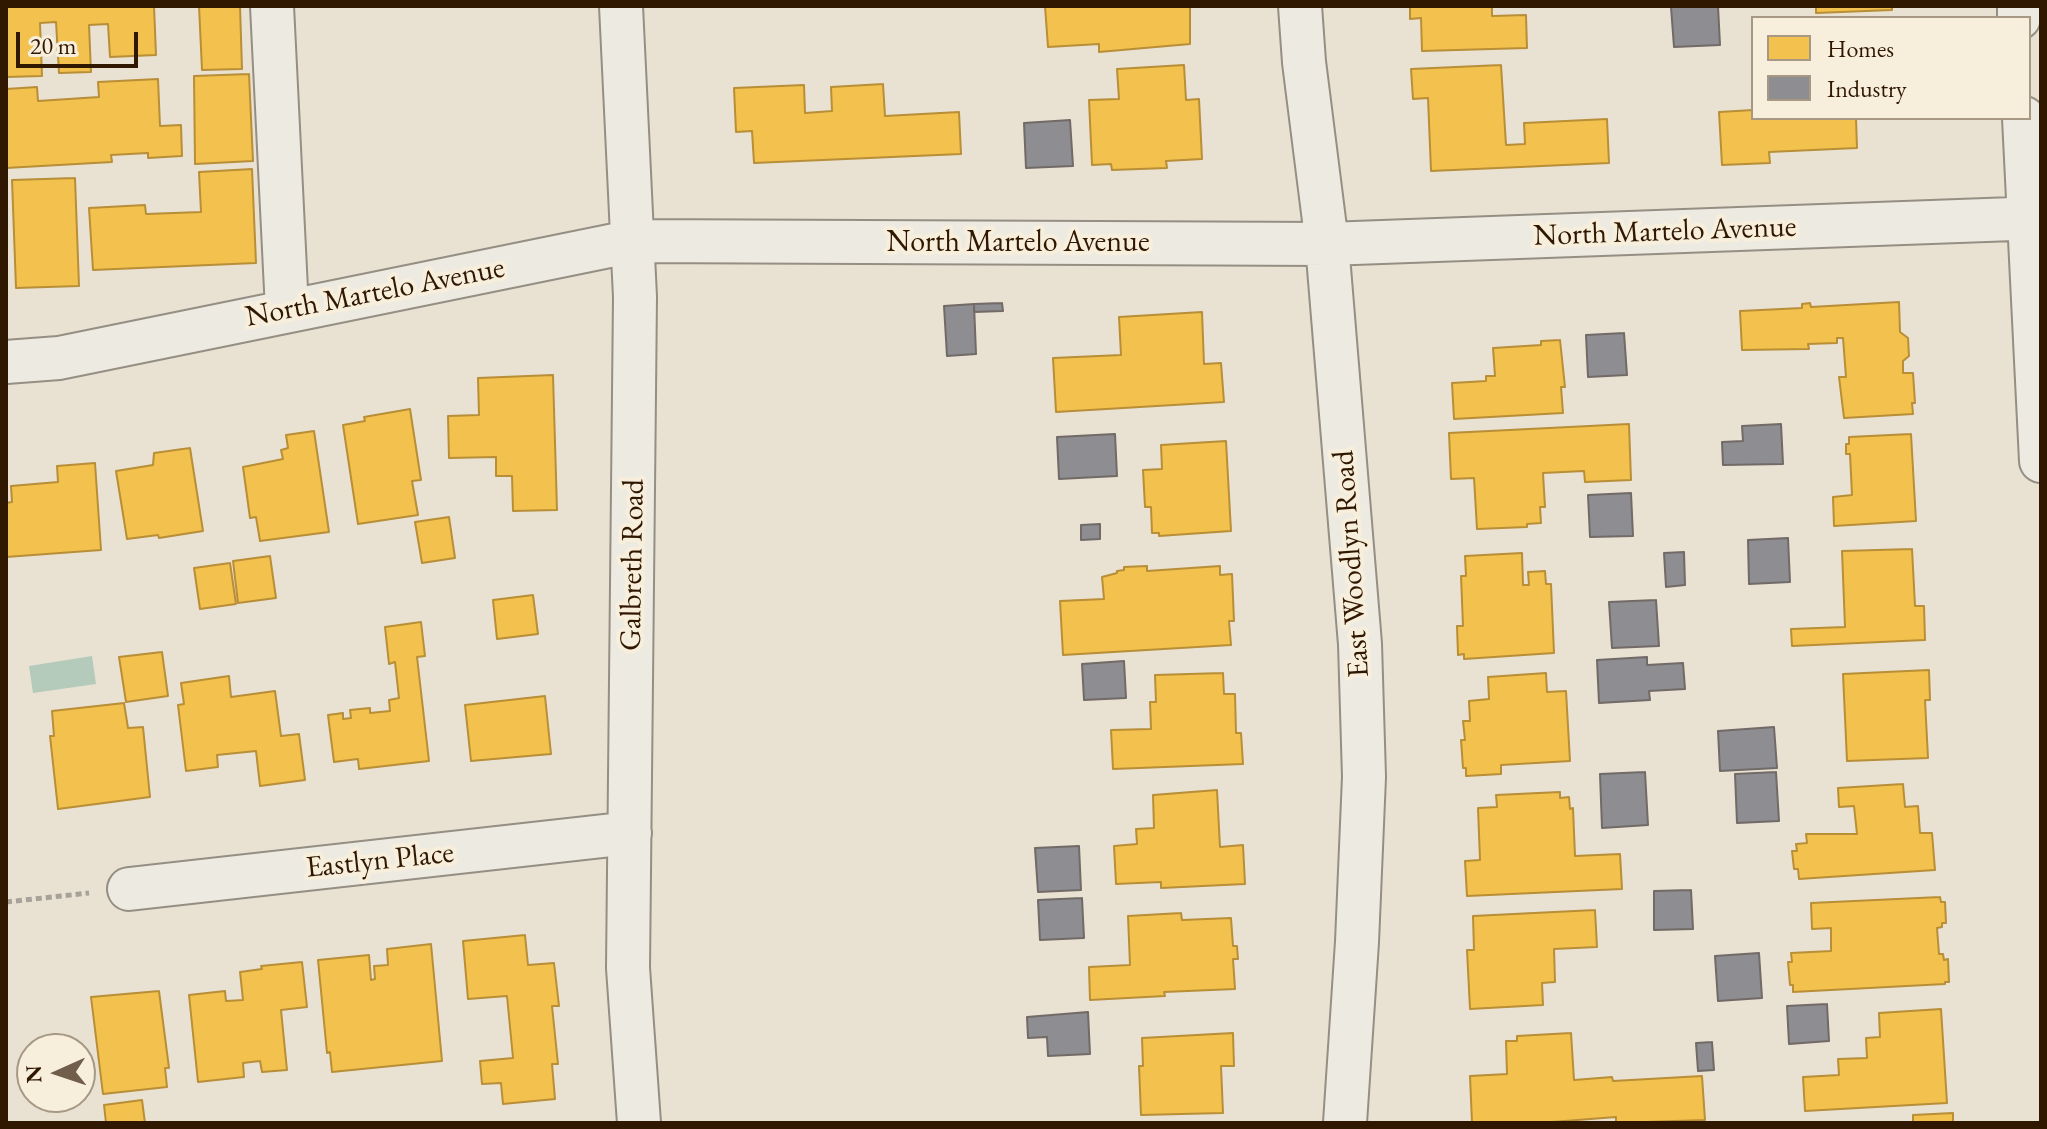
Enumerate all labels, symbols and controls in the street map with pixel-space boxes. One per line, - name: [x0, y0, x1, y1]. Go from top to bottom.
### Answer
- scale bar: [20, 16, 142, 66]
- legend: [1751, 16, 2031, 120]
- text: 20 m: [30, 30, 77, 61]
- text: Homes: [1827, 33, 1894, 64]
- text: Industry: [1827, 73, 1906, 104]
- street label: North Martelo Avenue: [1533, 209, 1797, 255]
- street label: North Martelo Avenue: [886, 225, 1150, 261]
- street label: North Martelo Avenue: [242, 250, 508, 336]
- street label: East Woodlyn Road: [1326, 449, 1378, 679]
- street label: Galbreth Road: [614, 479, 652, 651]
- street label: Eastlyn Place: [304, 835, 456, 887]
- north arrow: [16, 1033, 96, 1113]
- text: N: [19, 1065, 48, 1084]

